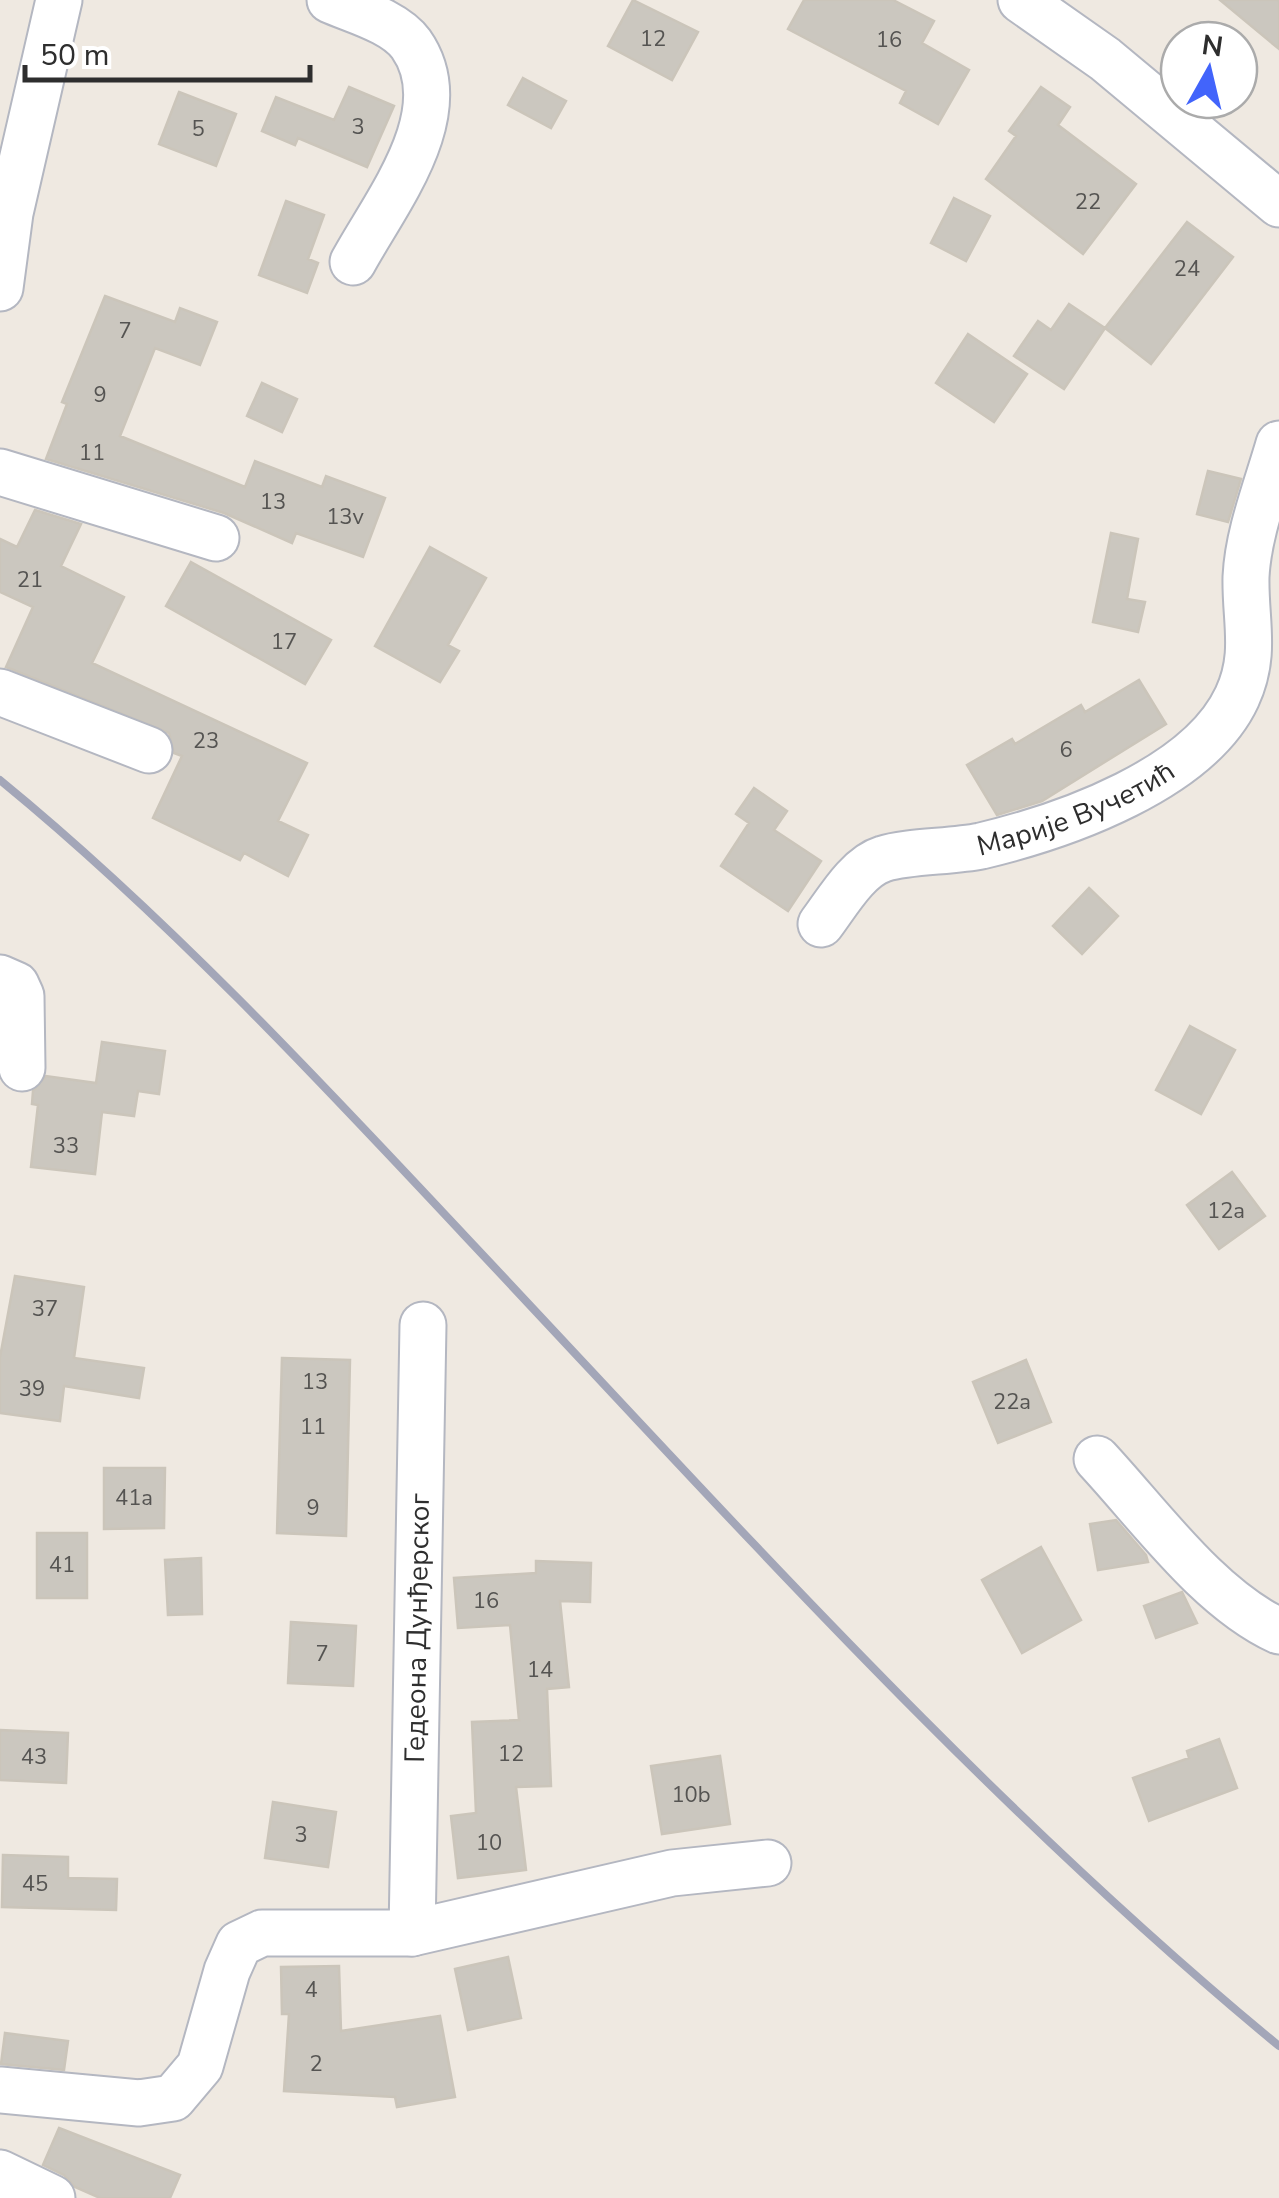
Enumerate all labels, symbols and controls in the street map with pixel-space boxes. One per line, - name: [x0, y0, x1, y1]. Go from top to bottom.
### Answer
- scale bar: [25, 20, 310, 82]
- north arrow: [1159, 20, 1259, 120]
- house number: 12: [640, 24, 666, 54]
- house number: 16: [876, 25, 902, 55]
- text: N: [1199, 26, 1225, 67]
- text: 50 m: [40, 35, 109, 76]
- house number: 3: [351, 112, 365, 142]
- house number: 5: [191, 114, 205, 144]
- house number: 22: [1075, 187, 1101, 217]
- house number: 24: [1174, 254, 1200, 284]
- house number: 7: [118, 316, 132, 346]
- house number: 9: [93, 380, 107, 410]
- house number: 11: [79, 438, 105, 468]
- house number: 13: [260, 487, 286, 517]
- house number: 13v: [326, 502, 365, 532]
- house number: 21: [17, 565, 43, 595]
- house number: 17: [271, 627, 297, 657]
- house number: 23: [193, 726, 219, 756]
- house number: 6: [1059, 735, 1073, 765]
- street label: Марије Вучетић: [973, 752, 1182, 865]
- house number: 33: [53, 1131, 79, 1161]
- house number: 12a: [1207, 1196, 1245, 1226]
- house number: 37: [32, 1294, 58, 1324]
- house number: 13: [302, 1367, 328, 1397]
- house number: 39: [19, 1374, 45, 1404]
- house number: 22a: [993, 1387, 1031, 1417]
- house number: 11: [300, 1412, 326, 1442]
- house number: 41a: [115, 1483, 153, 1513]
- house number: 9: [306, 1493, 320, 1523]
- street label: Гедеона Дунђерског: [396, 1493, 439, 1763]
- house number: 41: [49, 1550, 75, 1580]
- house number: 16: [473, 1586, 499, 1616]
- house number: 7: [315, 1639, 329, 1669]
- house number: 14: [527, 1655, 553, 1685]
- house number: 12: [498, 1739, 524, 1769]
- house number: 43: [21, 1742, 47, 1772]
- house number: 10b: [671, 1780, 711, 1810]
- house number: 3: [294, 1820, 308, 1850]
- house number: 10: [476, 1828, 502, 1858]
- house number: 45: [22, 1869, 48, 1899]
- house number: 4: [304, 1975, 318, 2005]
- house number: 2: [309, 2049, 323, 2079]

